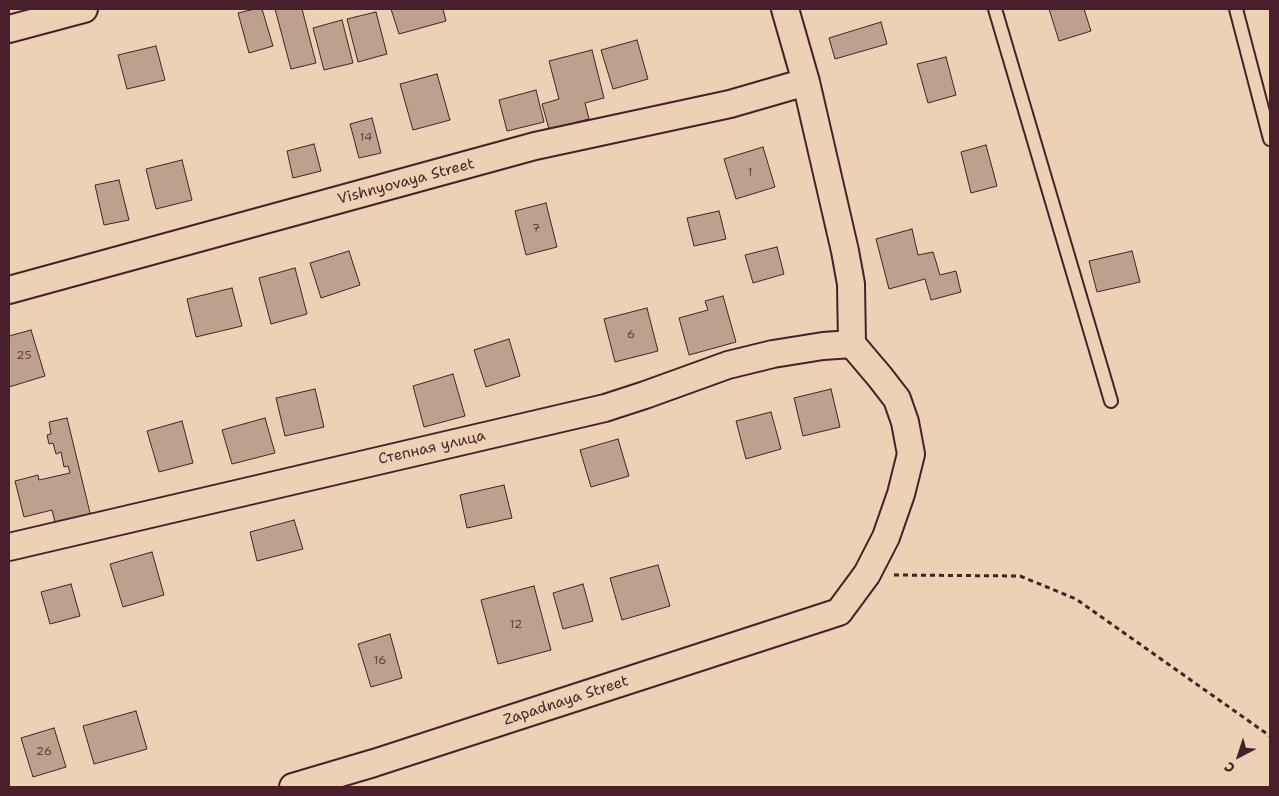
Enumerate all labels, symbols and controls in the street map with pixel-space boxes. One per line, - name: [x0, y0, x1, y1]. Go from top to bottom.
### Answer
- house number: 14: [360, 131, 372, 145]
- street label: Vishnyovaya Street: [336, 155, 476, 209]
- house number: 1: [747, 166, 753, 180]
- house number: 7: [532, 222, 540, 236]
- house number: 6: [627, 328, 635, 342]
- house number: 25: [16, 349, 32, 363]
- street label: Степная улица: [377, 427, 487, 469]
- house number: 12: [510, 618, 522, 632]
- house number: 16: [373, 654, 387, 668]
- street label: Zapadnaya Street: [501, 672, 631, 730]
- north arrow: [1214, 731, 1264, 781]
- house number: 26: [36, 745, 52, 759]
- text: С: [1220, 758, 1238, 777]

